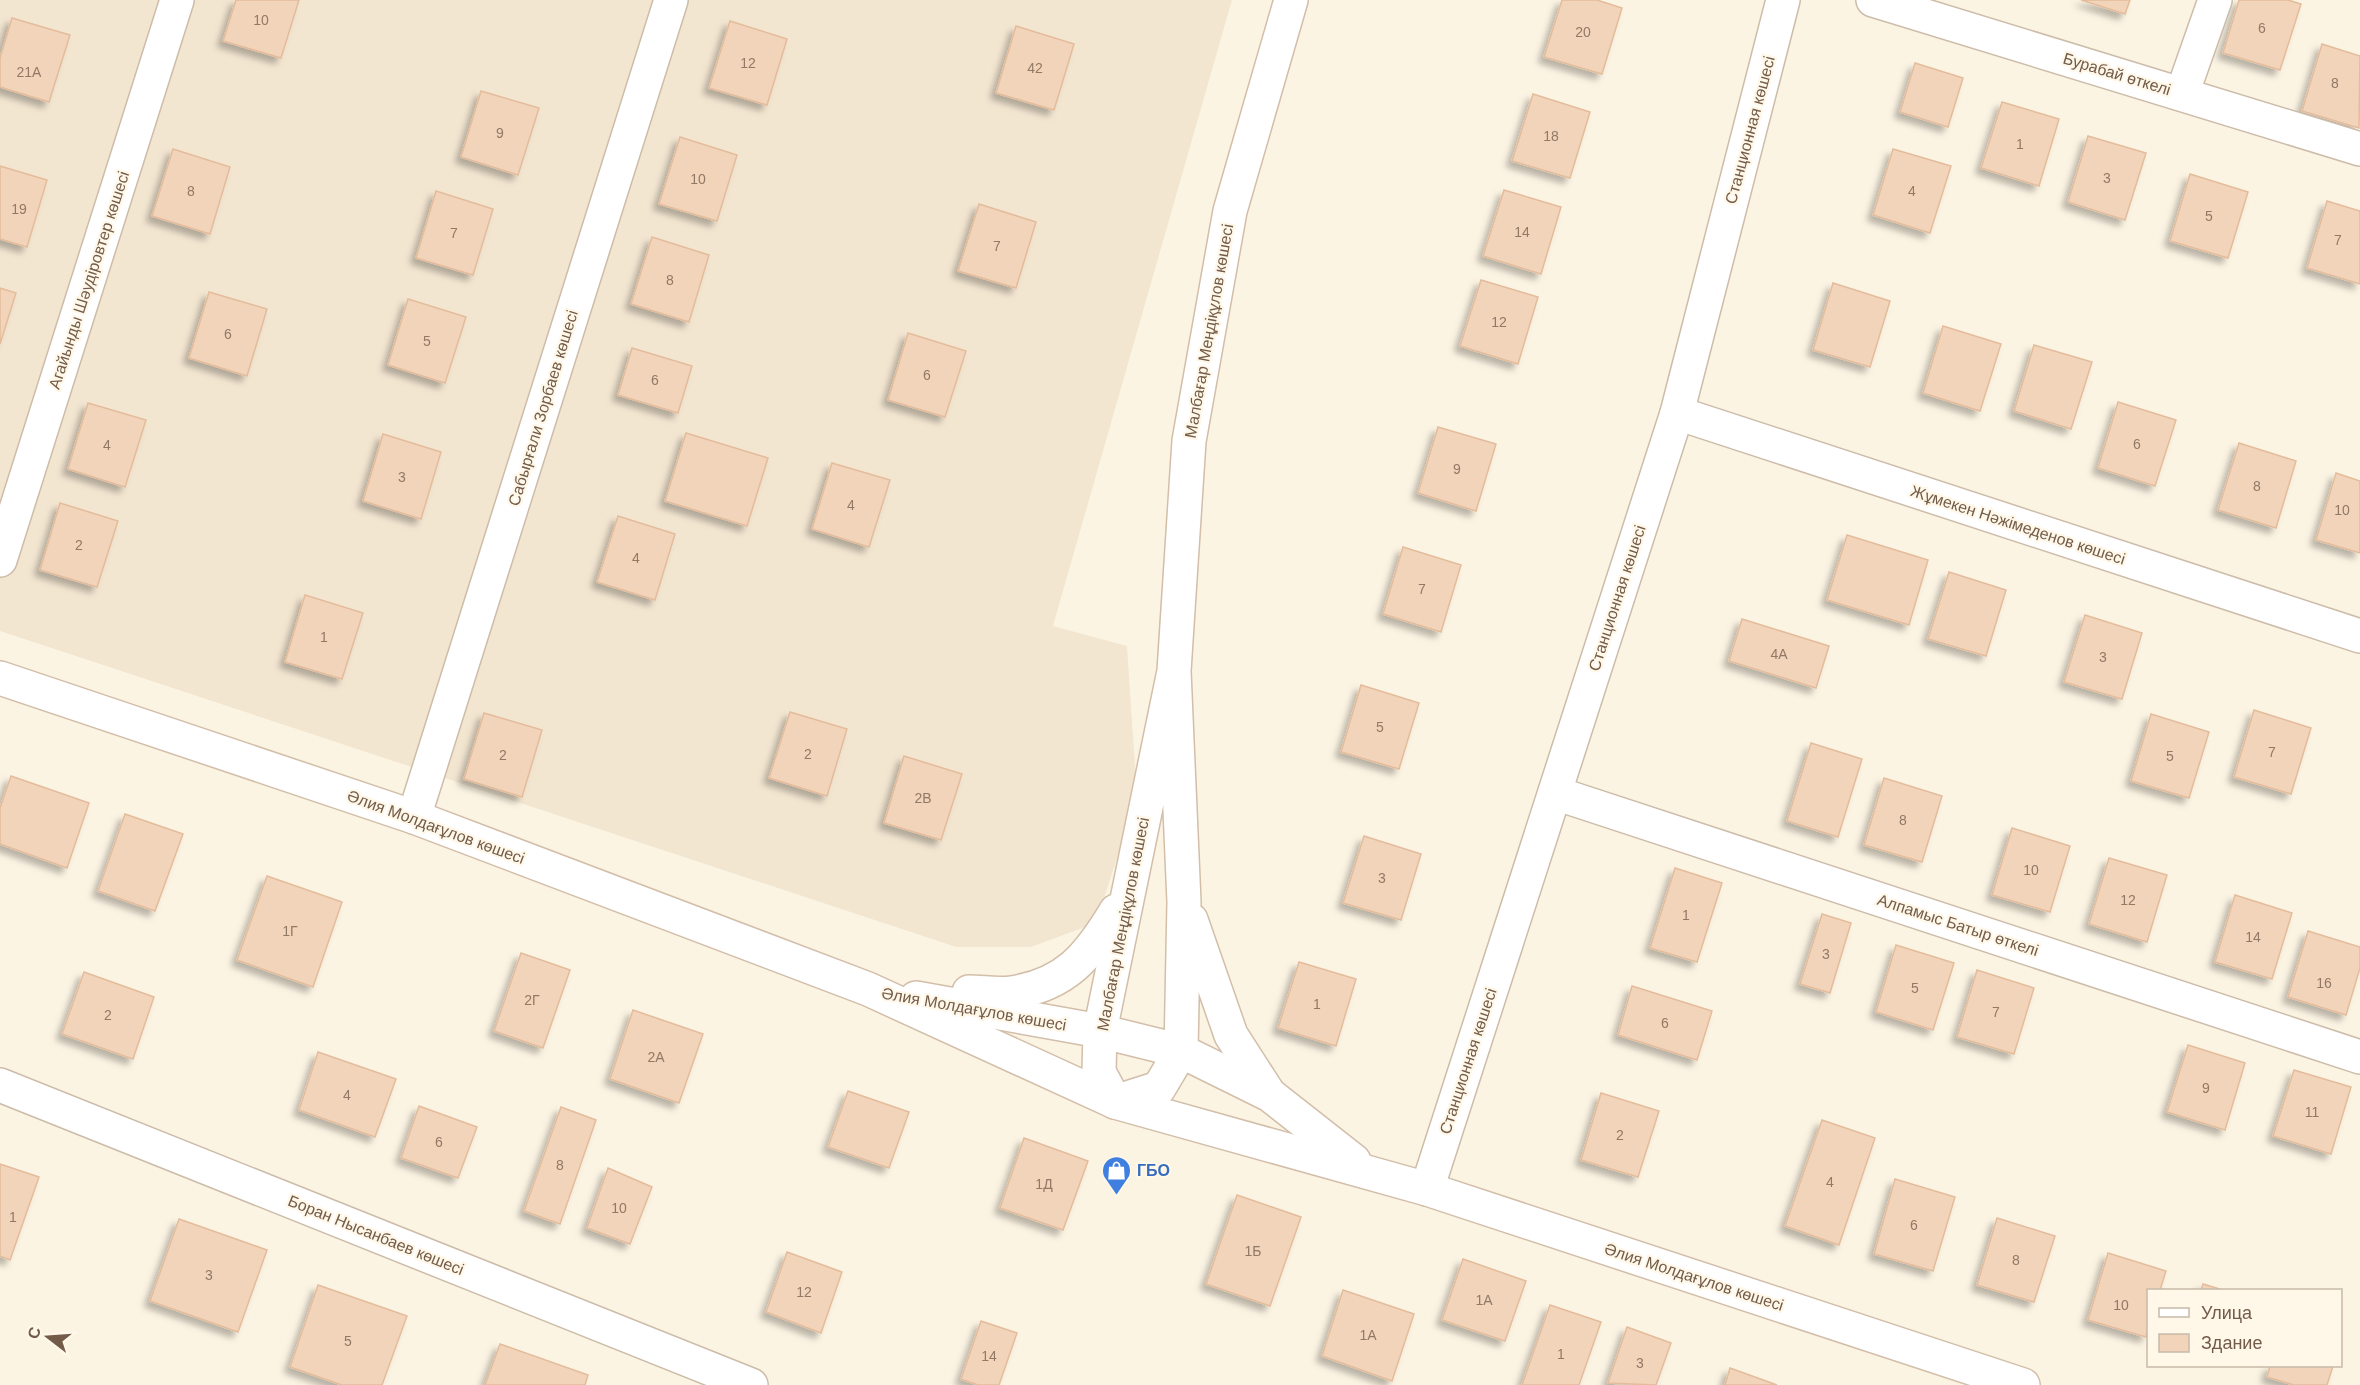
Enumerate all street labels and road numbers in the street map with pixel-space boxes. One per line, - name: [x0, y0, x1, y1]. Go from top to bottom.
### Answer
- street label: Бурабай өткелі: [2061, 50, 2173, 98]
- street label: Станционная көшесі: [1722, 54, 1778, 206]
- street label: Агайынды Шәудіровтер көшесi: [46, 169, 132, 391]
- street label: Малбағар Меңдіқұлов көшесі: [1182, 223, 1236, 439]
- street label: Сабырғали Зорбаев көшесі: [505, 308, 581, 508]
- street label: Жұмекен Нәжімеденов көшесі: [1909, 482, 2127, 568]
- street label: Станционная көшесі: [1585, 523, 1649, 673]
- street label: Әлия Молдағұлов көшесі: [345, 787, 527, 867]
- street label: Малбағар Меңдіқұлов көшесі: [1094, 816, 1152, 1032]
- street label: Алпамыс Батыр өткелі: [1875, 891, 2041, 959]
- street label: Әлия Молдағұлов көшесі: [880, 984, 1068, 1034]
- street label: Станционная көшесі: [1436, 986, 1500, 1136]
- street label: Боран Нысанбаев көшесі: [286, 1192, 466, 1278]
- street label: Әлия Молдағұлов көшесі: [1602, 1240, 1786, 1314]

